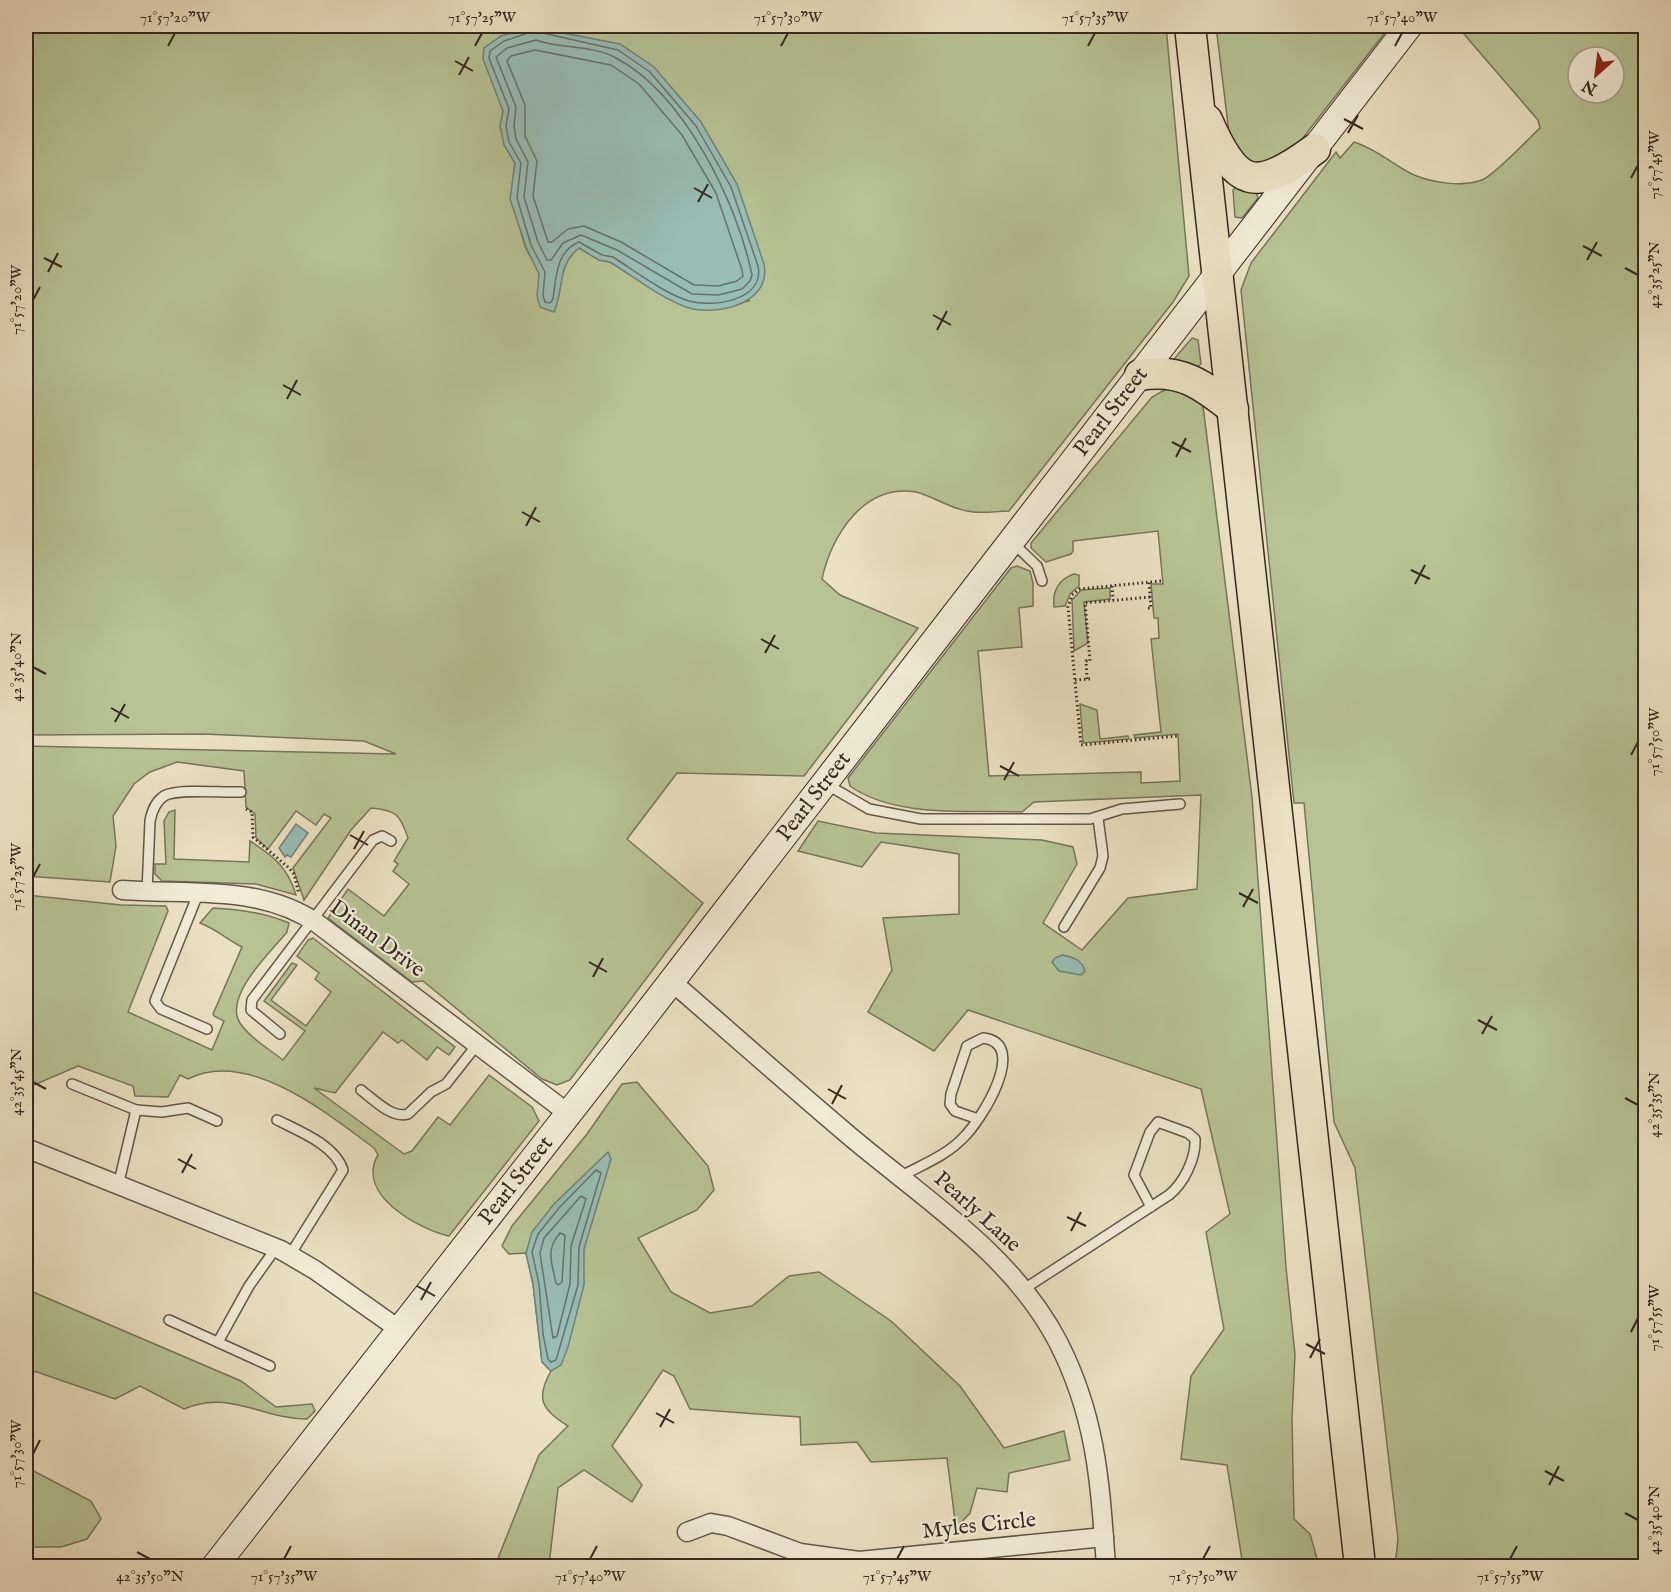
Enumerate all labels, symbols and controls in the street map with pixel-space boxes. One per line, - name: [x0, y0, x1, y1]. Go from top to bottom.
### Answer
- text: 71°57'20"W: [140, 8, 211, 27]
- text: 71°57'25"W: [448, 8, 517, 27]
- text: 71°57'30"W: [754, 8, 823, 27]
- text: 71°57'35"W: [1062, 8, 1129, 27]
- text: 71°57'40"W: [1367, 8, 1438, 27]
- north arrow: [1566, 45, 1626, 105]
- text: N: [1579, 74, 1602, 99]
- text: 71°57'45"W: [1645, 130, 1664, 199]
- text: 42°35'25"N: [1645, 241, 1664, 309]
- text: 71°57'20"W: [7, 264, 26, 335]
- street label: Pearl Street: [1068, 361, 1155, 462]
- text: 42°35'40"N: [7, 632, 26, 702]
- text: 71°57'50"W: [1645, 707, 1664, 776]
- street label: Pearl Street: [771, 746, 858, 847]
- text: 71°57'25"W: [7, 842, 26, 911]
- street label: Dinan Drive: [324, 894, 430, 984]
- text: 42°35'45"N: [7, 1048, 26, 1116]
- text: 42°35'35"N: [1645, 1072, 1664, 1138]
- street label: Pearl Street: [473, 1130, 560, 1231]
- street label: Pearly Lane: [927, 1165, 1027, 1259]
- text: 71°57'55"W: [1645, 1284, 1664, 1351]
- text: 71°57'30"W: [7, 1419, 26, 1488]
- text: 42°35'40"N: [1645, 1485, 1664, 1555]
- street label: Myles Circle: [921, 1506, 1037, 1546]
- text: 42°35'50"N: [116, 1567, 184, 1586]
- text: 71°57'35"W: [251, 1567, 318, 1586]
- text: 71°57'40"W: [555, 1567, 626, 1586]
- text: 71°57'45"W: [863, 1567, 932, 1586]
- text: 71°57'50"W: [1169, 1567, 1238, 1586]
- text: 71°57'55"W: [1477, 1567, 1544, 1586]

